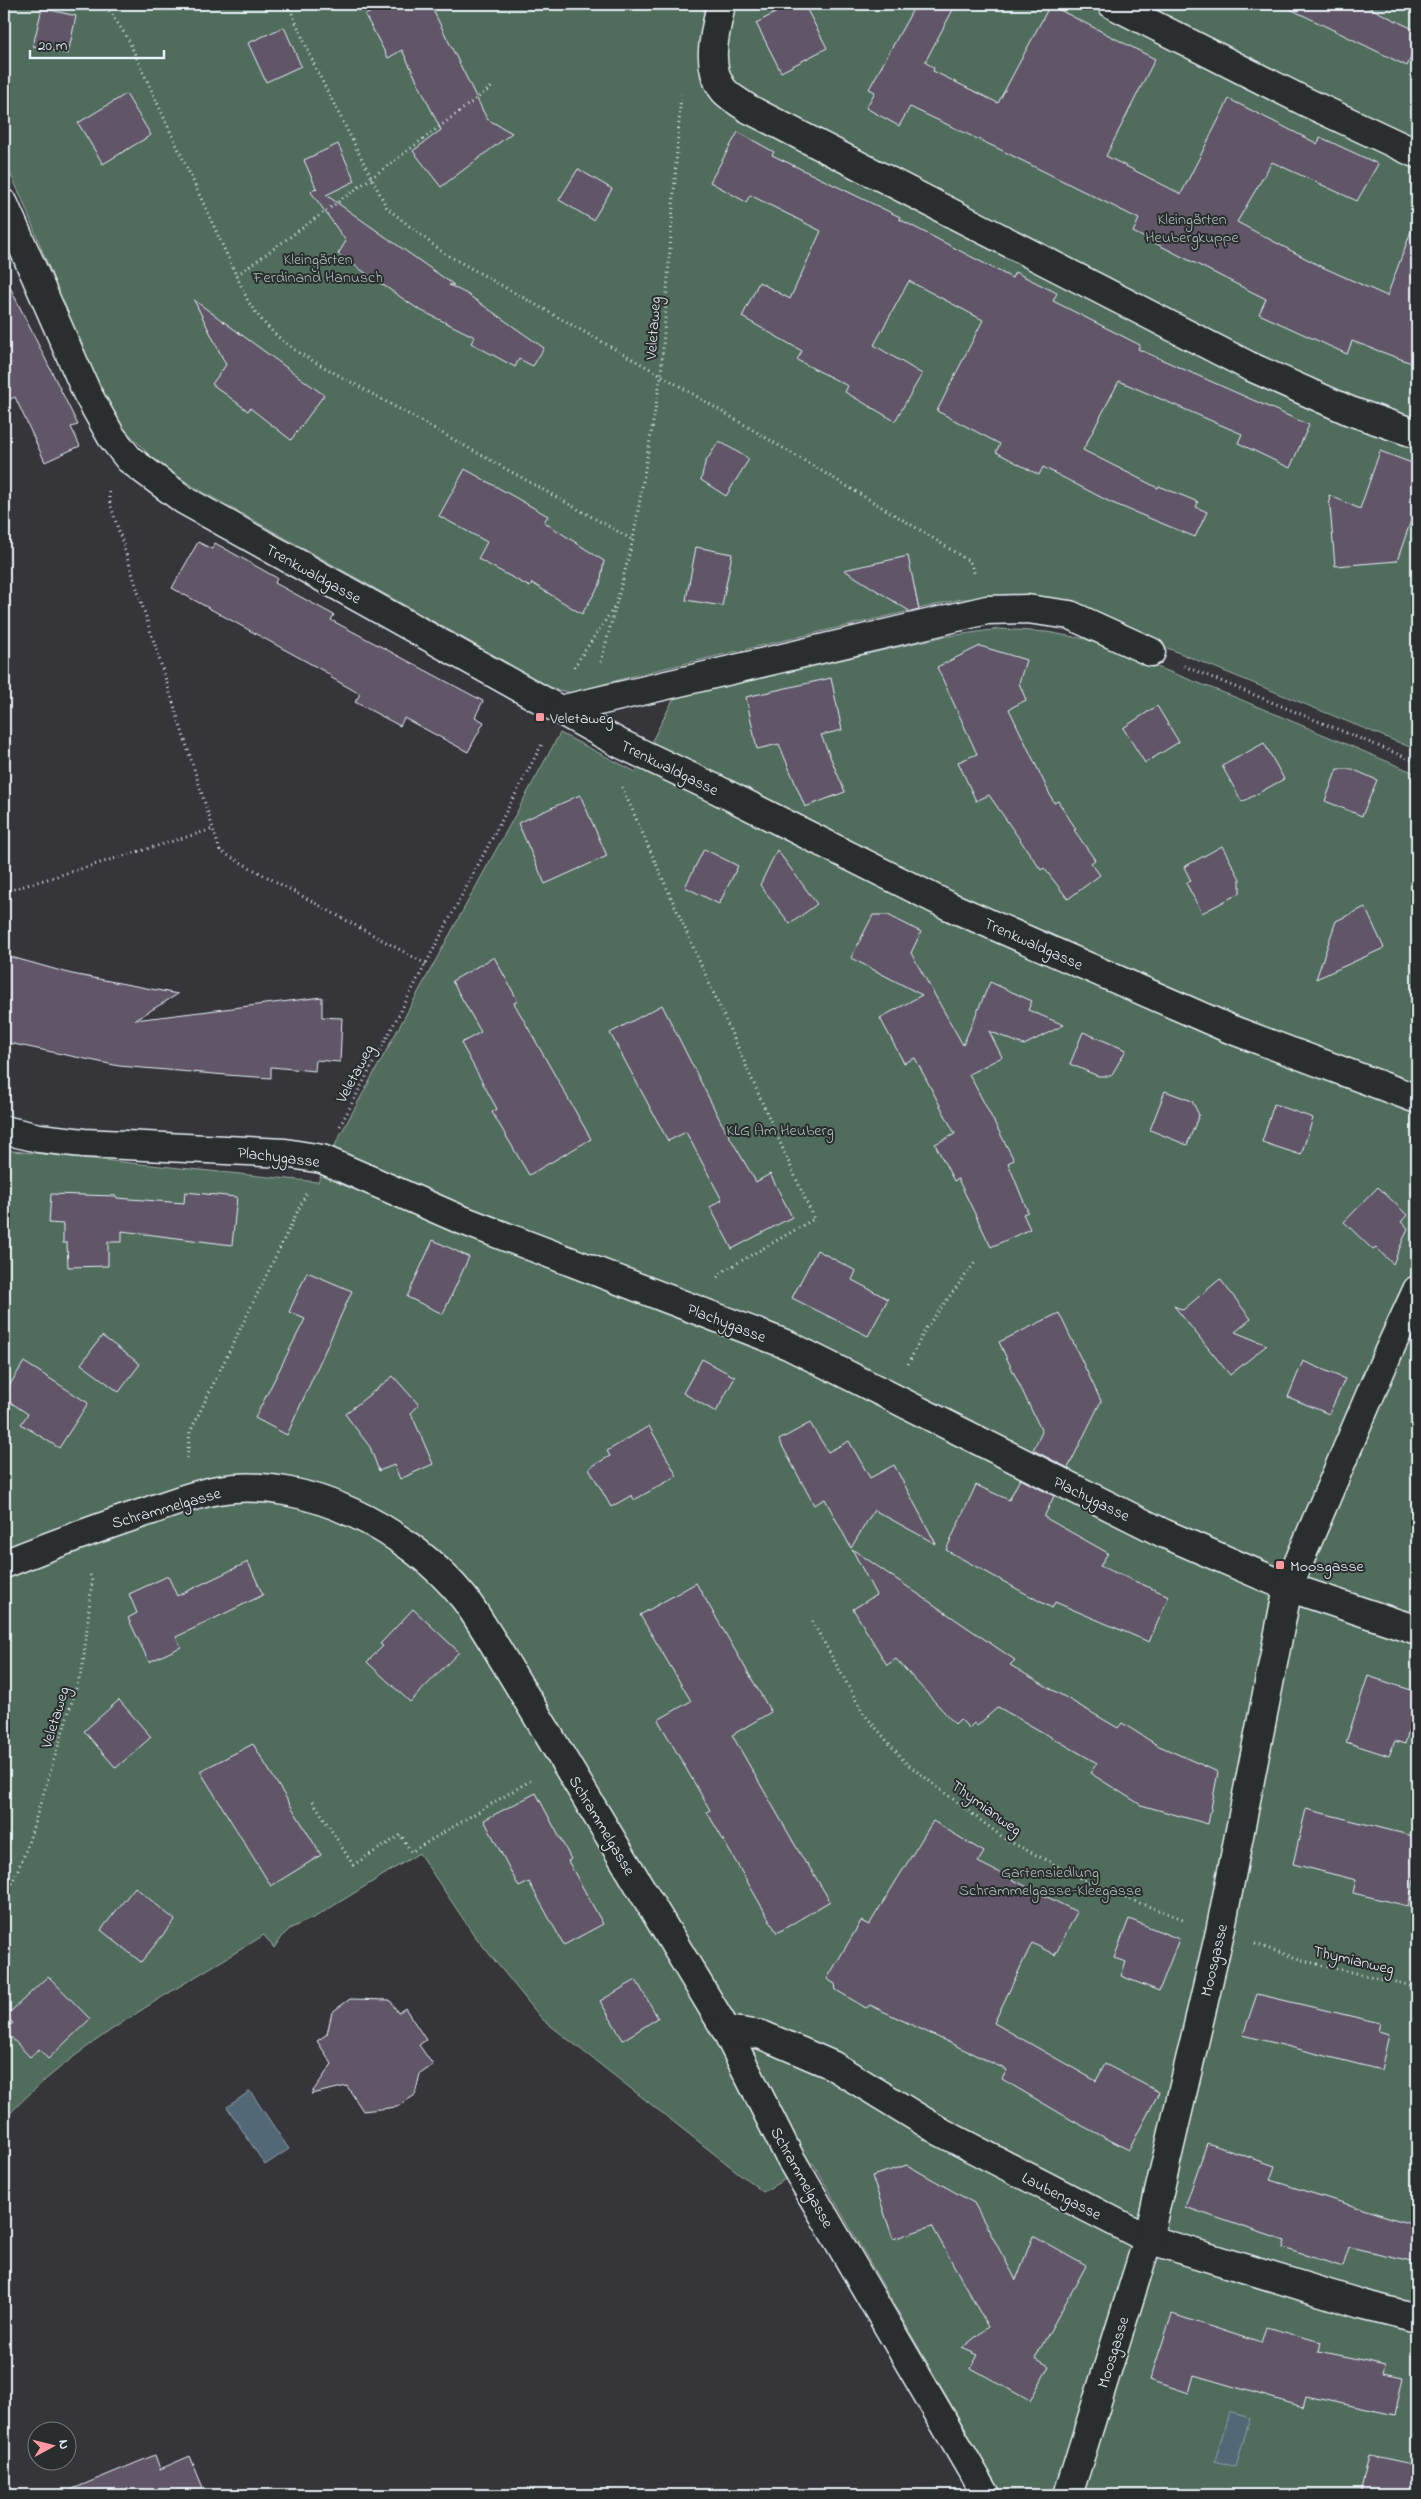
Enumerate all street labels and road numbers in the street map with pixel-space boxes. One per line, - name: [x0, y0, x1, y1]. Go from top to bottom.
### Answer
- street label: Veletaweg: [640, 296, 668, 362]
- street label: Trenkwaldgasse: [261, 538, 366, 611]
- street label: Trenkwaldgasse: [616, 735, 723, 803]
- street label: Trenkwaldgasse: [980, 912, 1087, 978]
- street label: Veletaweg: [330, 1040, 381, 1108]
- street label: Plachygasse: [236, 1141, 322, 1175]
- street label: Plachygasse: [683, 1298, 770, 1350]
- street label: Plachygasse: [1049, 1471, 1134, 1529]
- street label: Schrammelgasse: [109, 1482, 225, 1536]
- street label: Veletaweg: [35, 1684, 77, 1752]
- street label: Schrammelgasse: [562, 1772, 641, 1881]
- street label: Thymianweg: [945, 1775, 1026, 1843]
- street label: Moosgasse: [1195, 1921, 1235, 1999]
- street label: Thymianweg: [1311, 1940, 1396, 1982]
- street label: Schrammelgasse: [763, 2123, 839, 2234]
- street label: Laubengasse: [1017, 2166, 1106, 2227]
- street label: Moosgasse: [1092, 2313, 1136, 2391]

